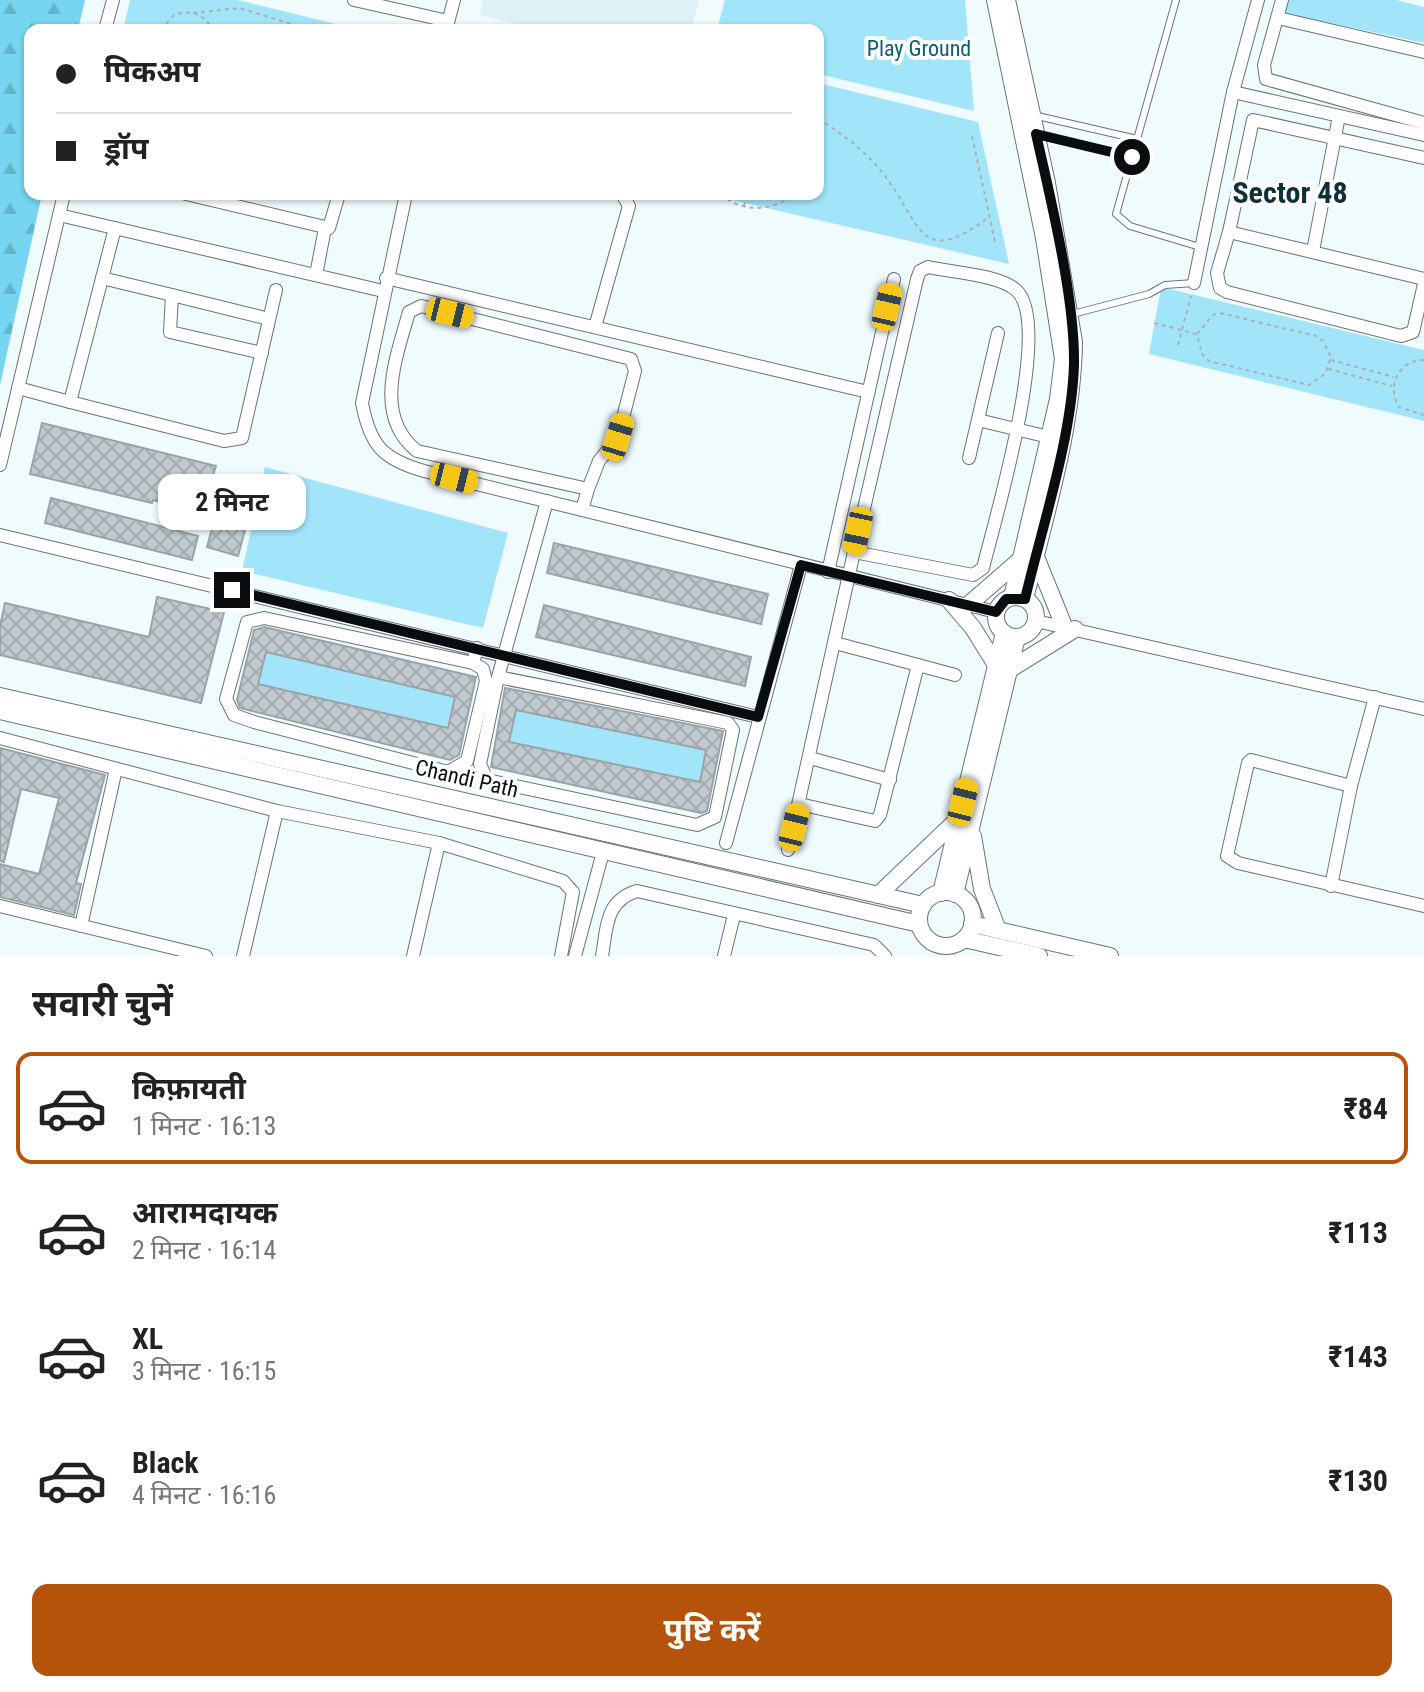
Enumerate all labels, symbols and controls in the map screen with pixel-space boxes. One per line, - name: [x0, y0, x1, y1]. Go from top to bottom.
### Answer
- park label: Play Ground: [867, 36, 971, 61]
- text: पिकअप: [104, 54, 200, 89]
- text: ड्रॉप: [104, 131, 148, 166]
- route start: [1114, 139, 1150, 175]
- district label: Sector 48: [1232, 175, 1348, 210]
- car: [870, 281, 904, 333]
- car: [424, 296, 476, 330]
- car: [600, 411, 636, 463]
- car: [428, 461, 480, 495]
- callout: 2 मिनट: [158, 474, 306, 530]
- text: 2 मिनट: [195, 487, 269, 517]
- car: [841, 505, 875, 557]
- route end: [214, 572, 250, 608]
- street label: Chandi Path: [413, 754, 521, 802]
- car: [946, 776, 980, 828]
- car: [777, 801, 811, 853]
- text: सवारी चुनें: [32, 983, 173, 1025]
- text: किफ़ायती: [132, 1071, 246, 1106]
- icon: car: [36, 1072, 108, 1144]
- text: ₹84: [1343, 1091, 1388, 1126]
- text: 1 मिनट · 16:13: [132, 1111, 276, 1141]
- text: आरामदायक: [132, 1195, 278, 1230]
- icon: car: [36, 1196, 108, 1268]
- text: ₹113: [1328, 1215, 1388, 1250]
- text: 2 मिनट · 16:14: [132, 1235, 276, 1265]
- icon: car: [36, 1320, 108, 1392]
- text: XL: [132, 1321, 163, 1356]
- text: ₹143: [1328, 1339, 1388, 1374]
- text: 3 मिनट · 16:15: [132, 1356, 276, 1386]
- icon: car: [36, 1444, 108, 1516]
- text: Black: [132, 1445, 199, 1480]
- text: ₹130: [1328, 1463, 1388, 1498]
- text: 4 मिनट · 16:16: [132, 1480, 276, 1510]
- button: पुष्टि करें: [32, 1584, 1392, 1676]

